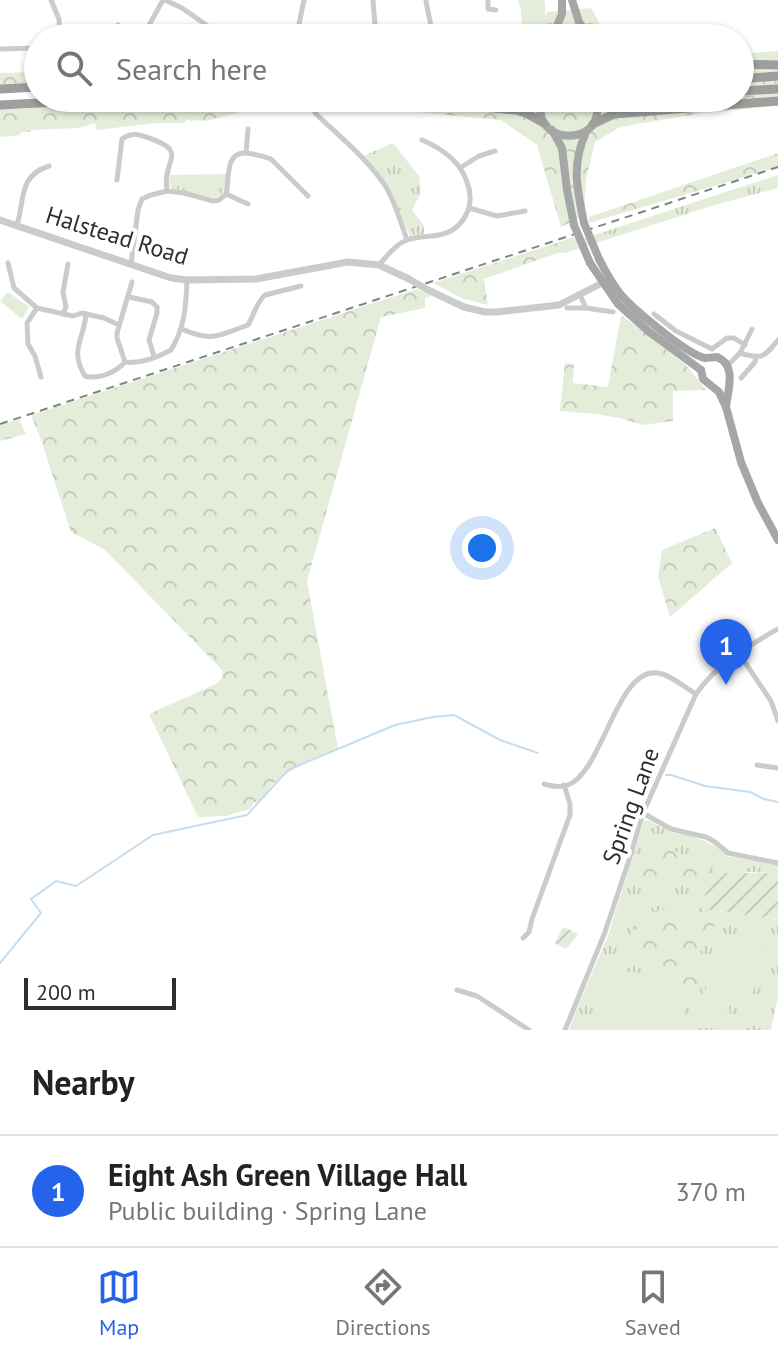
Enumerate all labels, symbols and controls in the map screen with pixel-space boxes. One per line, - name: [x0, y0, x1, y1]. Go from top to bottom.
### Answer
- search box: [24, 24, 754, 112]
- icon: search: [52, 46, 96, 90]
- text: Search here: [116, 49, 267, 88]
- street label: Halstead Road: [42, 199, 192, 272]
- your location: [462, 528, 502, 568]
- pin: 1: [700, 619, 752, 685]
- street label: Spring Lane: [595, 743, 666, 868]
- scale bar: [24, 974, 176, 1010]
- text: 200 m: [36, 978, 96, 1006]
- text: Nearby: [32, 1060, 134, 1104]
- text: Eight Ash Green Village Hall: [108, 1155, 467, 1194]
- text: 1: [51, 1175, 65, 1208]
- text: 370 m: [675, 1175, 746, 1208]
- text: Public building · Spring Lane: [108, 1194, 427, 1227]
- tab: Map: [97, 1265, 141, 1341]
- tab: Directions: [335, 1265, 431, 1341]
- tab: Saved: [625, 1265, 681, 1341]

